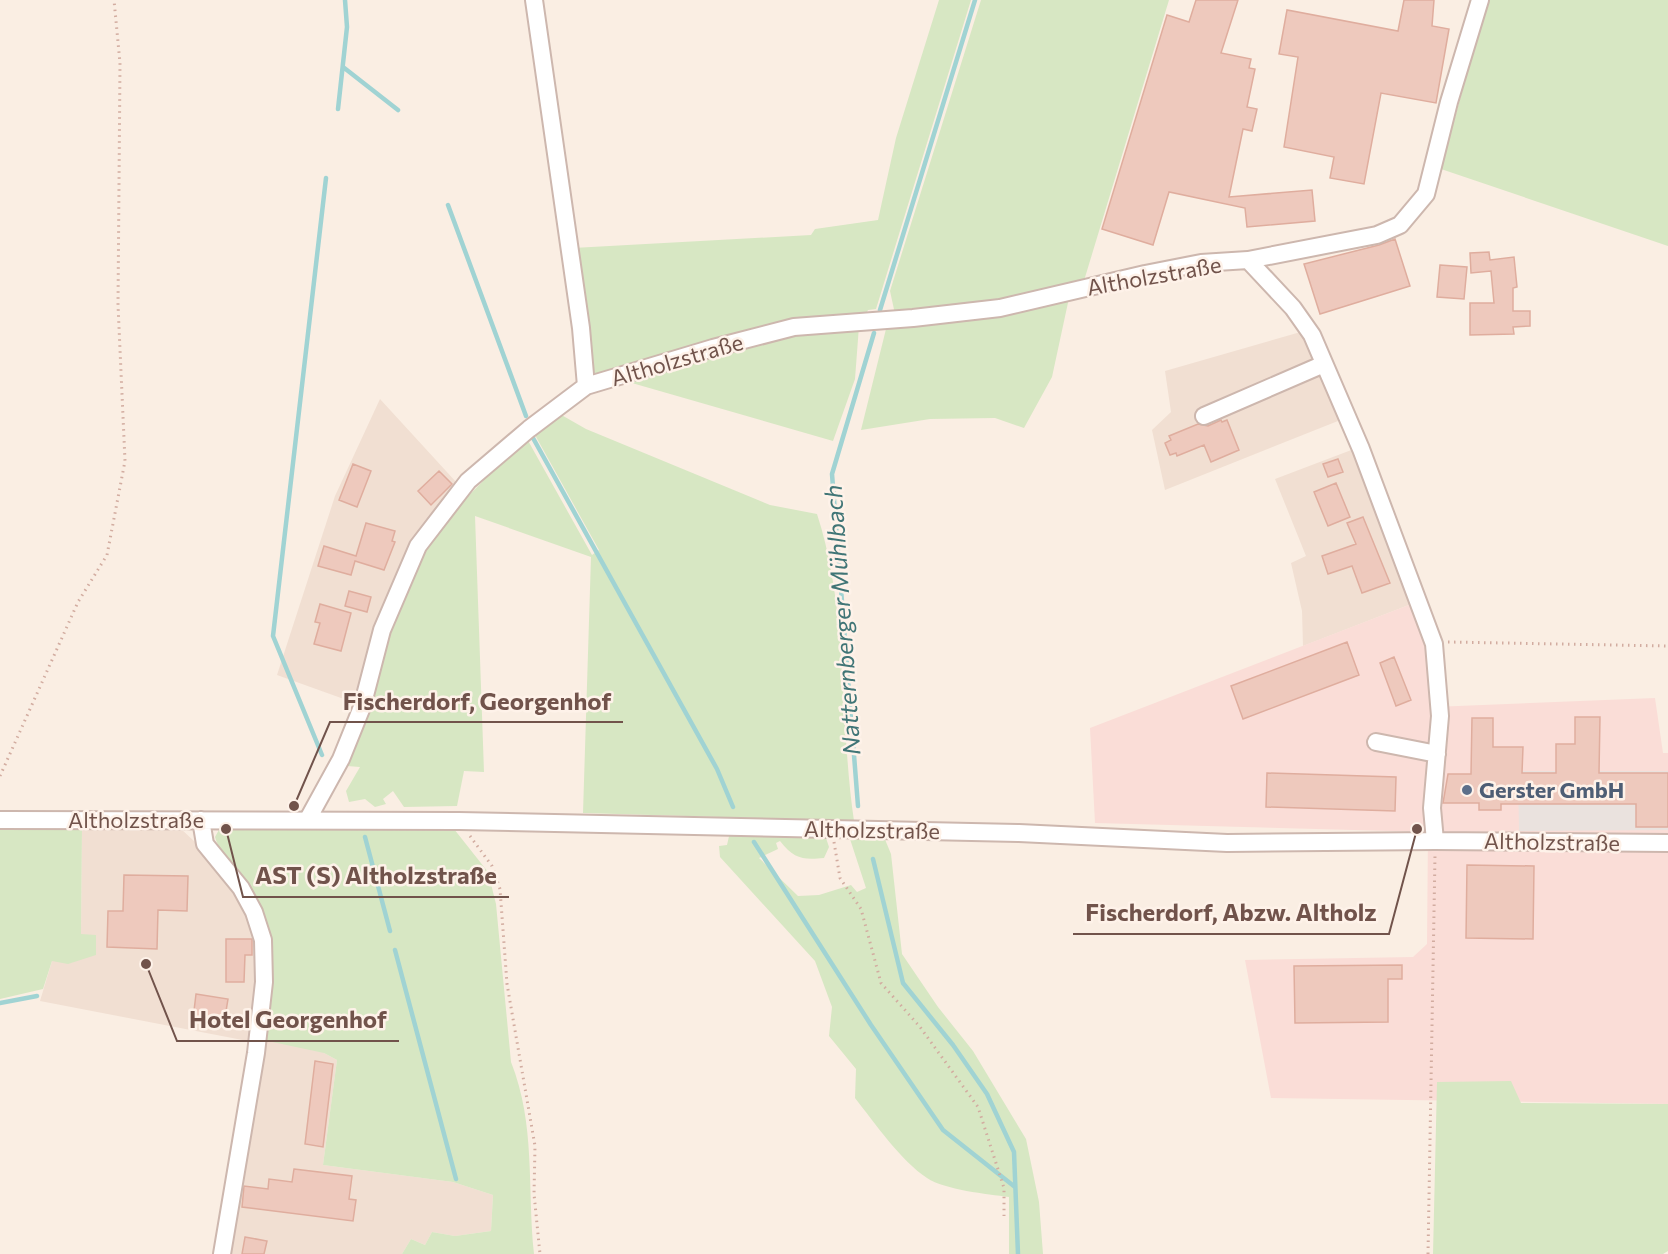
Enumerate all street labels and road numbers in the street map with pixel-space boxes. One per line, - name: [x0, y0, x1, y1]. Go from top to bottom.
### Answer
- street label: Altholzstraße: [1085, 250, 1223, 301]
- street label: Altholzstraße: [608, 328, 746, 391]
- street label: Altholzstraße: [68, 806, 204, 833]
- street label: Altholzstraße: [804, 815, 940, 844]
- street label: Altholzstraße: [1484, 827, 1620, 856]

